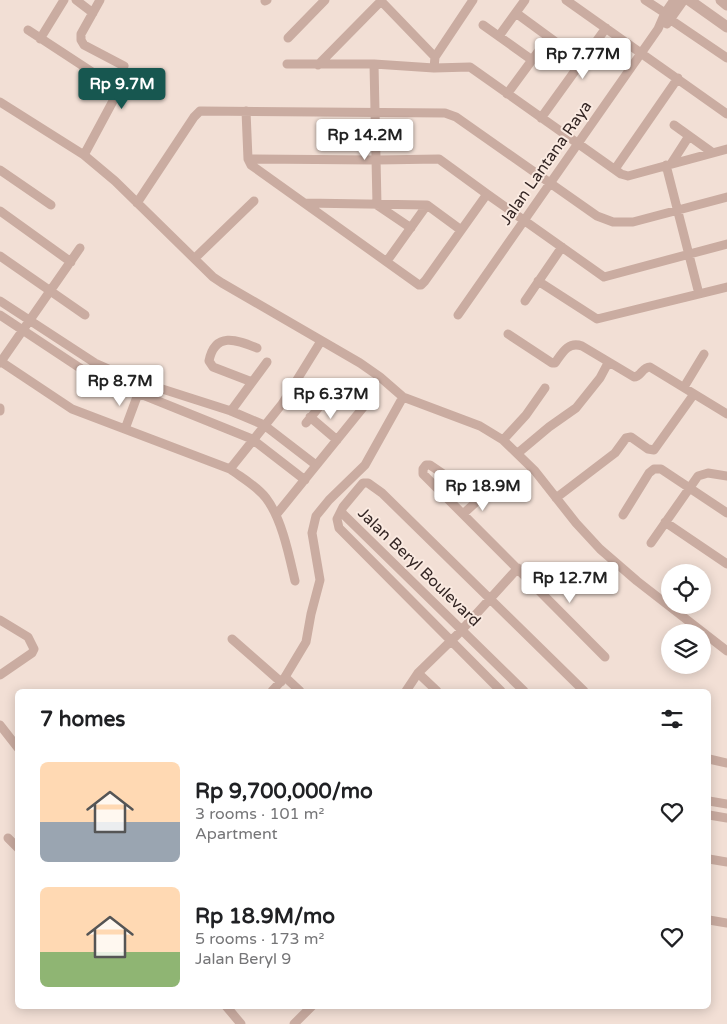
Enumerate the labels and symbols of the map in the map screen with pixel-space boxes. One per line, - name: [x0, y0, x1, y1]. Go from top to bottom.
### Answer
- pin: Rp 7.77M: [531, 38, 635, 80]
- pin: Rp 9.7M: [76, 68, 168, 110]
- street label: Jalan Lantana Raya: [496, 97, 596, 229]
- pin: Rp 14.2M: [313, 119, 417, 161]
- pin: Rp 8.7M: [74, 364, 166, 407]
- pin: Rp 6.37M: [279, 378, 383, 420]
- pin: Rp 18.9M: [431, 470, 535, 512]
- street label: Jalan Beryl Boulevard: [353, 503, 485, 631]
- pin: Rp 12.7M: [518, 562, 622, 604]

